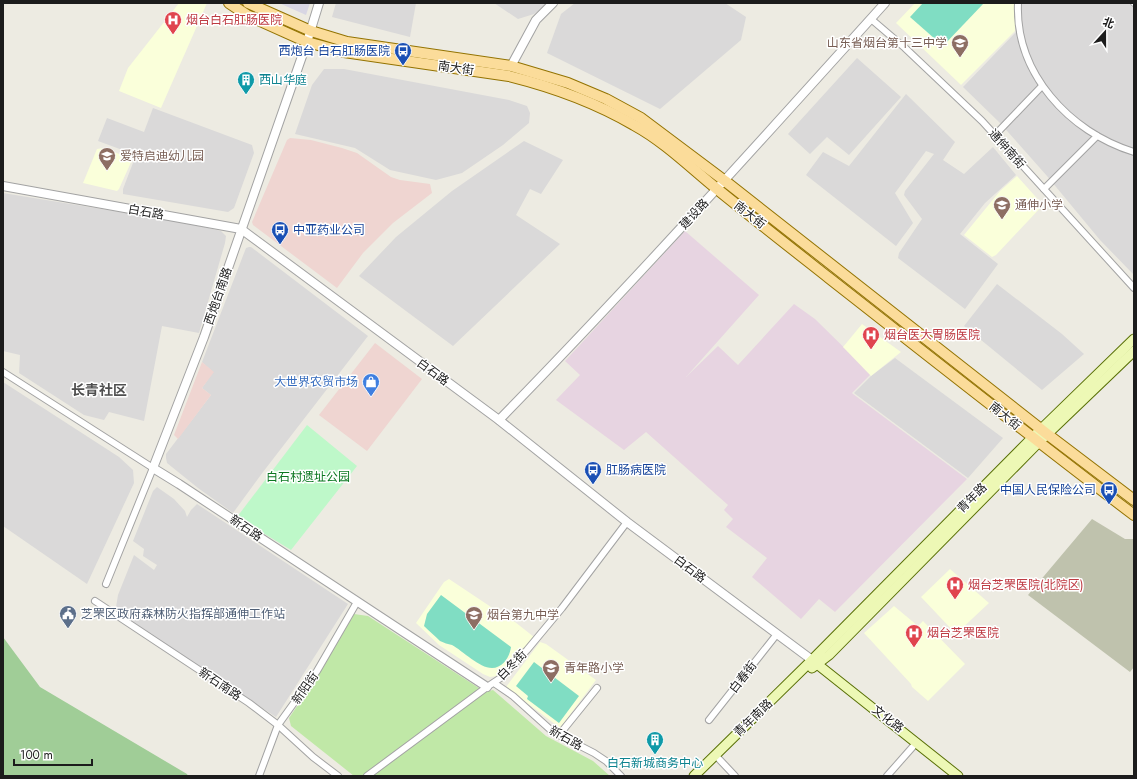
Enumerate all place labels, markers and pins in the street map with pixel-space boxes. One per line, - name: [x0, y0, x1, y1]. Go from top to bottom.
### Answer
- hospital icon: 烟台白石肛肠医院: [163, 10, 183, 35]
- place label: 烟台白石肛肠医院: [186, 11, 282, 29]
- school or university icon: 山东省烟台第十三中学: [950, 33, 970, 58]
- place label: 山东省烟台第十三中学: [827, 34, 947, 52]
- bus stop icon: 西炮台 白石肛肠医院: [393, 41, 413, 66]
- place label: 西炮台 白石肛肠医院: [278, 42, 390, 60]
- building icon: 西山华庭: [236, 70, 256, 95]
- place label: 西山华庭: [259, 71, 307, 89]
- school or university icon: 爱特启迪幼儿园: [97, 146, 117, 171]
- place label: 爱特启迪幼儿园: [120, 147, 204, 165]
- school or university icon: 通伸小学: [992, 195, 1012, 220]
- place label: 通伸小学: [1015, 196, 1063, 214]
- bus stop icon: 中亚药业公司: [270, 220, 290, 245]
- place label: 中亚药业公司: [293, 221, 365, 239]
- hospital icon: 烟台医大胃肠医院: [861, 325, 881, 350]
- place label: 烟台医大胃肠医院: [884, 326, 980, 344]
- shop icon: 大世界农贸市场: [361, 372, 381, 397]
- place label: 大世界农贸市场: [274, 373, 358, 391]
- bus stop icon: 肛肠病医院: [583, 460, 603, 485]
- place label: 肛肠病医院: [606, 461, 666, 479]
- bus stop icon: 中国人民保险公司: [1099, 480, 1119, 505]
- place label: 中国人民保险公司: [1000, 481, 1096, 499]
- hospital icon: 烟台芝罘医院(北院区): [945, 575, 965, 600]
- place label: 烟台芝罘医院(北院区): [968, 576, 1083, 594]
- public building icon: 芝罘区政府森林防火指挥部通伸工作站: [58, 604, 78, 629]
- place label: 芝罘区政府森林防火指挥部通伸工作站: [81, 605, 285, 623]
- school or university icon: 烟台第九中学: [464, 605, 484, 630]
- place label: 烟台第九中学: [487, 606, 559, 624]
- hospital icon: 烟台芝罘医院: [904, 623, 924, 648]
- place label: 烟台芝罘医院: [927, 624, 999, 642]
- school or university icon: 青年路小学: [541, 658, 561, 683]
- place label: 青年路小学: [564, 659, 624, 677]
- building icon: 白石新城商务中心: [645, 730, 665, 755]
- place label: 白石新城商务中心: [607, 754, 703, 772]

